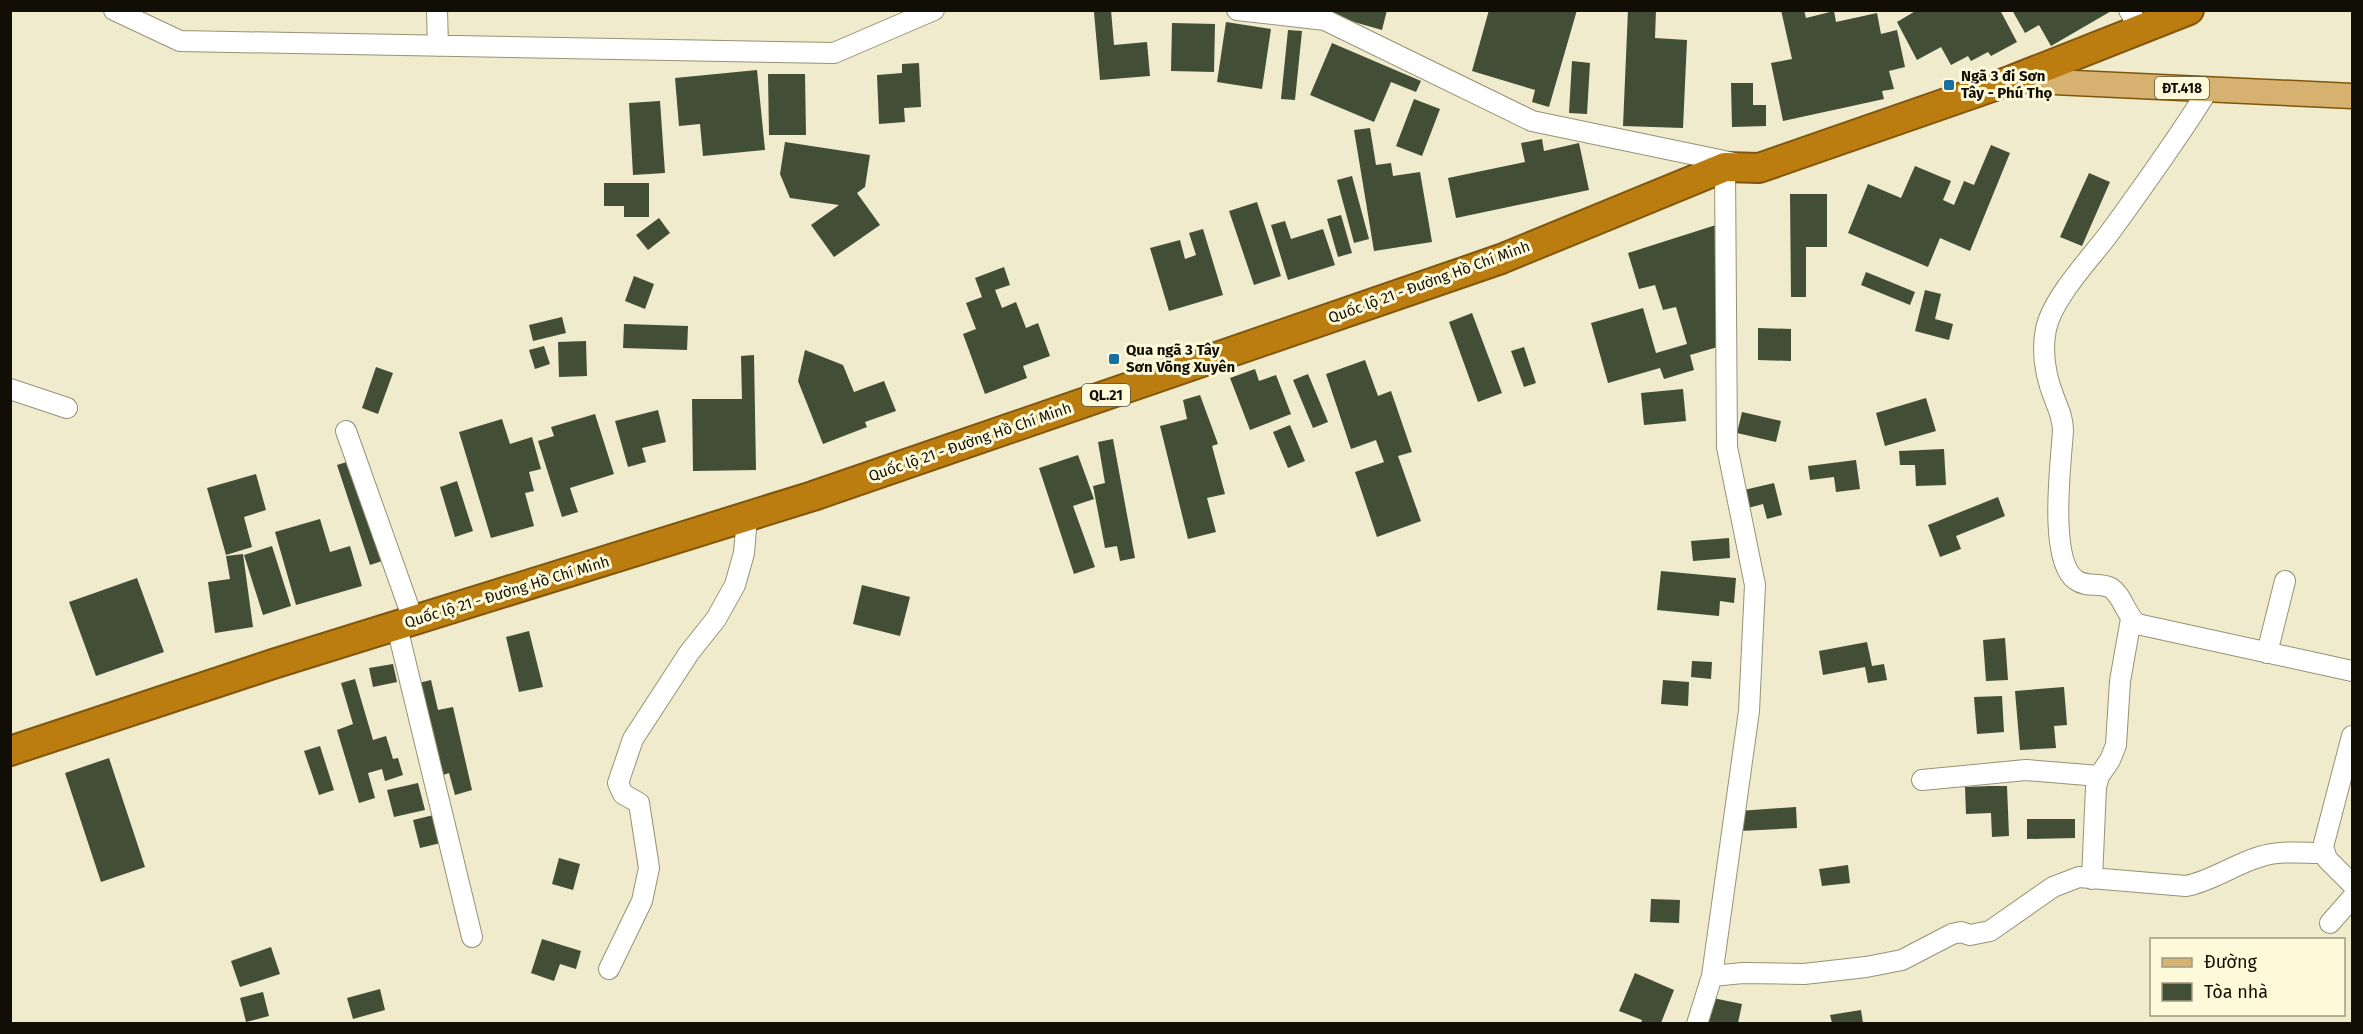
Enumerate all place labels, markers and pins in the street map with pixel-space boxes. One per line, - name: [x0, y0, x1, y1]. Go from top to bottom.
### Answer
- place label: Ngã 3 đi Sơn Tây - Phú Thọ: [1961, 67, 2053, 102]
- marker: Ngã 3 đi Sơn Tây - Phú Thọ: [1942, 78, 1956, 92]
- place label: Qua ngã 3 Tây Sơn Võng Xuyên: [1126, 341, 1235, 376]
- marker: Qua ngã 3 Tây Sơn Võng Xuyên: [1107, 352, 1121, 366]

